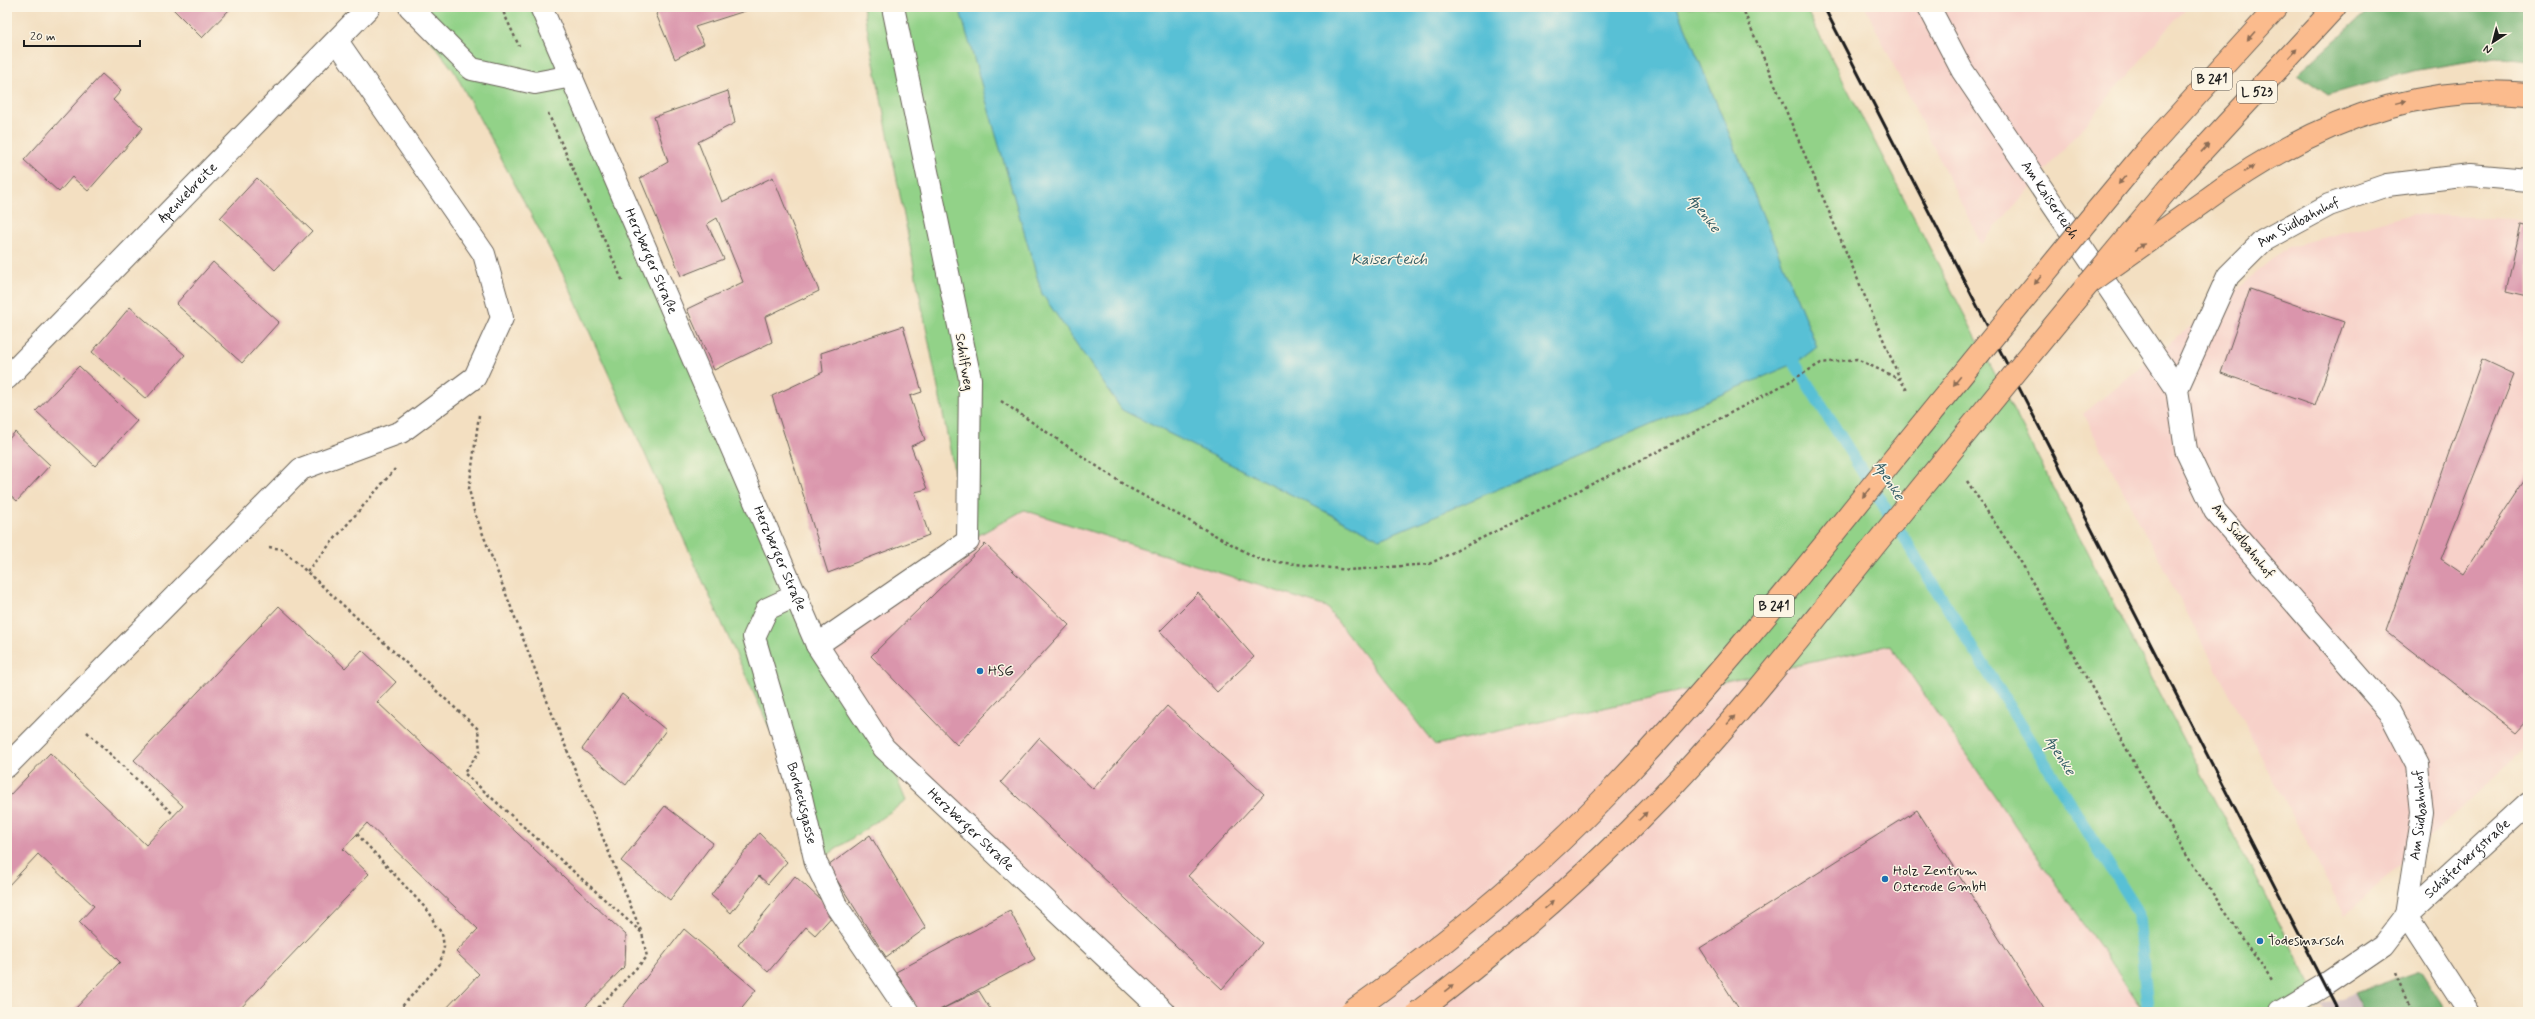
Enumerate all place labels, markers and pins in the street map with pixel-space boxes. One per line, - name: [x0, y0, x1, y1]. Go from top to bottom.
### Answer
- place label: HSG: [988, 662, 1014, 680]
- marker: HSG: [975, 666, 985, 676]
- place label: Holz Zentrum Osterode GmbH: [1893, 862, 1987, 896]
- marker: Holz Zentrum Osterode GmbH: [1880, 874, 1890, 884]
- place label: Todesmarsch: [2268, 932, 2344, 950]
- marker: Todesmarsch: [2255, 936, 2265, 946]

